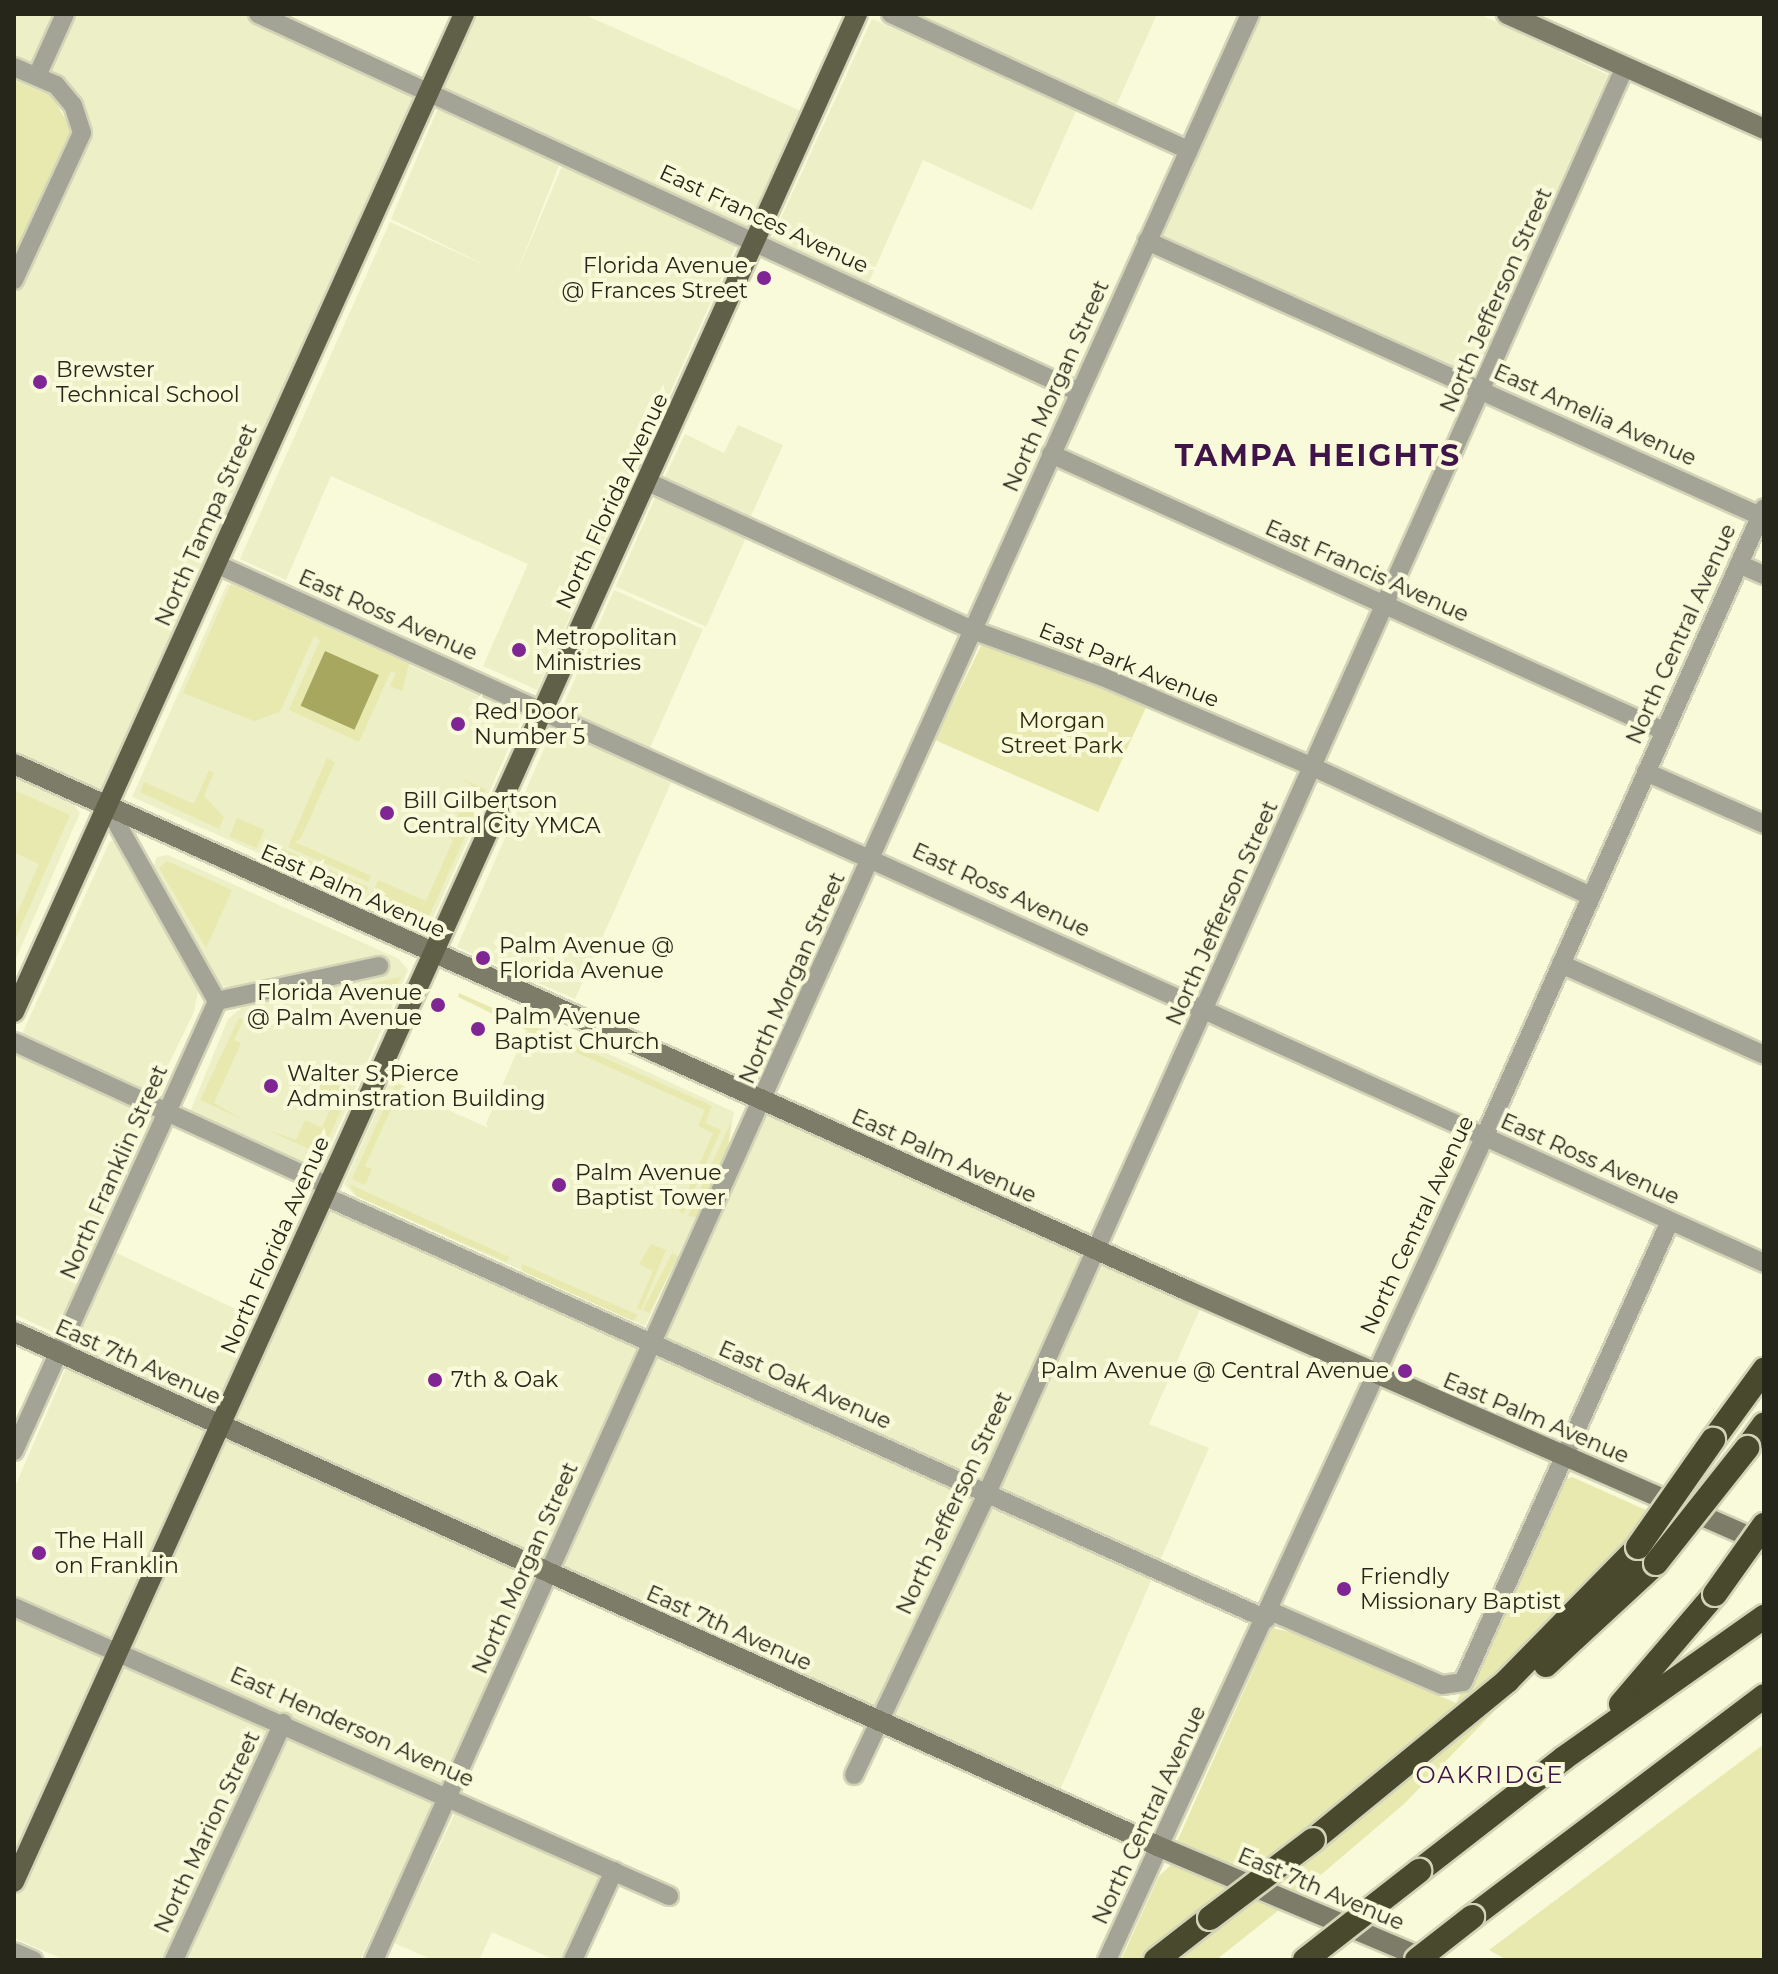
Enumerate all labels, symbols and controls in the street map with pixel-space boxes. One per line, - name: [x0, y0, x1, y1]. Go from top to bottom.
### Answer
- street label: East Frances Avenue: [655, 159, 873, 279]
- street label: North Jefferson Street: [1434, 184, 1558, 416]
- place label: Florida Avenue @ Frances Street: [562, 252, 748, 304]
- marker: Florida Avenue @ Frances Street: [755, 269, 773, 287]
- street label: North Morgan Street: [997, 276, 1115, 496]
- place label: Brewster Technical School: [56, 356, 240, 408]
- street label: East Amelia Avenue: [1490, 358, 1700, 472]
- marker: Brewster Technical School: [31, 373, 49, 391]
- street label: North Florida Avenue: [550, 389, 674, 613]
- street label: North Tampa Street: [149, 420, 263, 630]
- district label: TAMPA HEIGHTS: [1175, 438, 1461, 474]
- street label: East Francis Avenue: [1261, 514, 1473, 628]
- street label: North Central Avenue: [1620, 520, 1742, 748]
- street label: East Ross Avenue: [295, 564, 481, 666]
- street label: East Park Avenue: [1035, 617, 1223, 713]
- place label: Metropolitan Ministries: [535, 624, 677, 676]
- marker: Metropolitan Ministries: [510, 641, 528, 659]
- place label: Red Door Number 5: [474, 698, 585, 750]
- park label: Morgan Street Park: [1001, 707, 1123, 758]
- marker: Red Door Number 5: [449, 715, 467, 733]
- place label: Bill Gilbertson Central City YMCA: [403, 787, 601, 838]
- street label: North Jefferson Street: [1160, 797, 1284, 1029]
- marker: Bill Gilbertson Central City YMCA: [378, 804, 396, 822]
- street label: East Ross Avenue: [908, 837, 1094, 943]
- street label: East Palm Avenue: [257, 838, 449, 944]
- street label: North Morgan Street: [733, 868, 851, 1088]
- place label: Palm Avenue @ Florida Avenue: [499, 932, 674, 984]
- marker: Palm Avenue @ Florida Avenue: [474, 949, 492, 967]
- place label: Florida Avenue @ Palm Avenue: [247, 979, 422, 1030]
- marker: Florida Avenue @ Palm Avenue: [429, 996, 447, 1014]
- place label: Palm Avenue Baptist Church: [494, 1003, 660, 1054]
- marker: Palm Avenue Baptist Church: [469, 1020, 487, 1038]
- place label: Walter S. Pierce Adminstration Building: [287, 1060, 546, 1112]
- street label: North Franklin Street: [55, 1061, 173, 1283]
- marker: Walter S. Pierce Adminstration Building: [262, 1077, 280, 1095]
- street label: East Palm Avenue: [848, 1103, 1040, 1209]
- street label: East Ross Avenue: [1497, 1108, 1683, 1210]
- street label: North Central Avenue: [1355, 1111, 1479, 1339]
- street label: North Florida Avenue: [215, 1132, 335, 1358]
- place label: Palm Avenue Baptist Tower: [575, 1159, 726, 1210]
- marker: Palm Avenue Baptist Tower: [550, 1176, 568, 1194]
- street label: East 7th Avenue: [51, 1314, 225, 1410]
- street label: East Oak Avenue: [715, 1335, 895, 1435]
- place label: Palm Avenue @ Central Avenue: [1040, 1358, 1389, 1384]
- marker: Palm Avenue @ Central Avenue: [1396, 1362, 1414, 1380]
- place label: 7th & Oak: [451, 1367, 558, 1393]
- street label: East Palm Avenue: [1439, 1367, 1633, 1469]
- marker: 7th & Oak: [426, 1371, 444, 1389]
- street label: North Jefferson Street: [891, 1387, 1017, 1619]
- street label: North Morgan Street: [466, 1458, 584, 1678]
- place label: The Hall on Franklin: [55, 1527, 179, 1578]
- marker: The Hall on Franklin: [30, 1544, 48, 1562]
- place label: Friendly Missionary Baptist: [1360, 1563, 1561, 1614]
- street label: East 7th Avenue: [642, 1580, 816, 1676]
- marker: Friendly Missionary Baptist: [1335, 1580, 1353, 1598]
- street label: East Henderson Avenue: [226, 1661, 478, 1793]
- street label: North Central Avenue: [1087, 1701, 1211, 1929]
- street label: North Marion Street: [149, 1727, 265, 1937]
- district label: OAKRIDGE: [1415, 1761, 1565, 1789]
- street label: East 7th Avenue: [1234, 1842, 1408, 1936]

